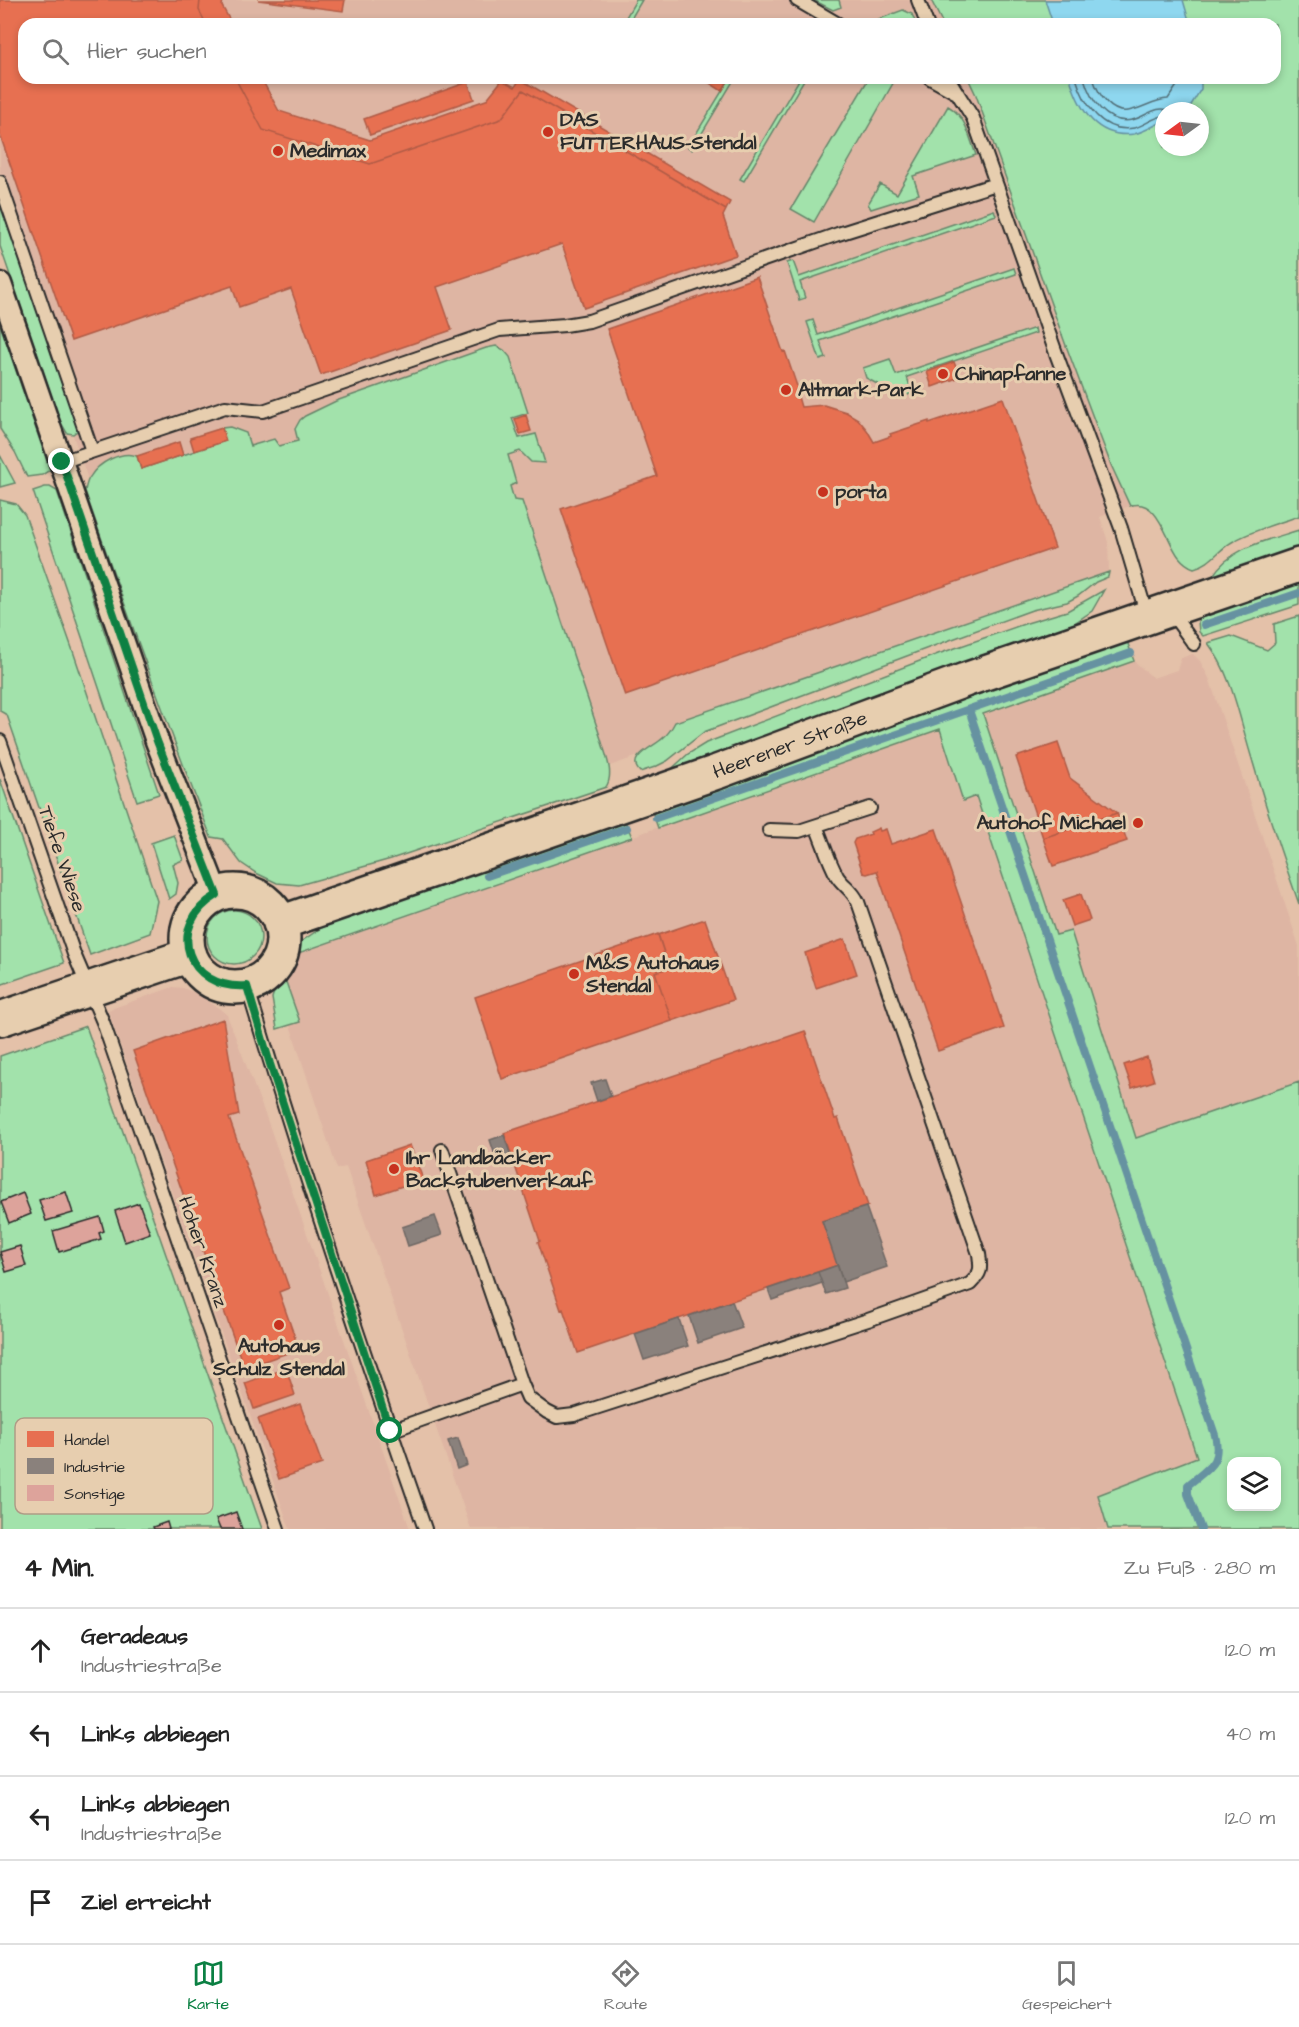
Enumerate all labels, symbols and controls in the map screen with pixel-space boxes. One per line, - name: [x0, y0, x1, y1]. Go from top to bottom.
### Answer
- search box: [18, 18, 1281, 84]
- icon: search: [39, 35, 72, 68]
- text: Hier suchen: [87, 36, 206, 67]
- north arrow: [1155, 102, 1209, 156]
- place label: DAS FUTTERHAUS-Stendal: [560, 106, 757, 157]
- marker: DAS FUTTERHAUS-Stendal: [541, 125, 555, 139]
- place label: Medimax: [290, 137, 366, 165]
- marker: Medimax: [271, 144, 285, 158]
- place label: Chinapfanne: [955, 360, 1066, 388]
- marker: Chinapfanne: [936, 367, 950, 381]
- place label: Altmark-Park: [798, 376, 924, 404]
- marker: Altmark-Park: [779, 383, 793, 397]
- route end: [48, 448, 74, 474]
- place label: porta: [835, 478, 888, 506]
- marker: porta: [816, 485, 830, 499]
- street label: Heerener Straße: [709, 704, 871, 786]
- street label: Tiefe Wiese: [31, 802, 93, 916]
- place label: Autohof Michael: [976, 809, 1126, 837]
- marker: Autohof Michael: [1131, 816, 1145, 830]
- place label: M&S Autohaus Stendal: [585, 949, 719, 1000]
- marker: M&S Autohaus Stendal: [567, 967, 581, 981]
- place label: Ihr Landbäcker Backstubenverkauf: [406, 1144, 594, 1195]
- marker: Ihr Landbäcker Backstubenverkauf: [387, 1162, 401, 1176]
- street label: Hoher Kranz: [171, 1192, 235, 1312]
- marker: Autohaus Schulz Stendal: [272, 1318, 286, 1332]
- place label: Autohaus Schulz Stendal: [212, 1332, 345, 1383]
- route start: [376, 1417, 402, 1443]
- legend: [15, 1418, 213, 1514]
- text: Handel: [64, 1429, 109, 1451]
- text: Industrie: [64, 1456, 126, 1478]
- map controls: [1227, 1457, 1281, 1511]
- button: layers: [1227, 1457, 1281, 1511]
- text: Sonstige: [64, 1483, 125, 1506]
- text: 4 Min.: [24, 1550, 94, 1586]
- text: Zu Fuß · 280 m: [1123, 1554, 1275, 1582]
- text: Geradeaus: [81, 1621, 188, 1652]
- icon: ahead: [24, 1634, 57, 1667]
- text: 120 m: [1225, 1636, 1275, 1664]
- text: Industriestraße: [81, 1652, 222, 1680]
- icon: left: [24, 1718, 57, 1751]
- text: Links abbiegen: [81, 1719, 229, 1750]
- text: 40 m: [1225, 1720, 1275, 1748]
- text: Links abbiegen: [81, 1789, 229, 1820]
- icon: left: [24, 1802, 57, 1835]
- text: 120 m: [1225, 1804, 1275, 1832]
- text: Industriestraße: [81, 1820, 222, 1848]
- icon: arrive: [24, 1886, 57, 1919]
- text: Ziel erreicht: [81, 1887, 211, 1918]
- tab: Karte: [187, 1957, 229, 2015]
- tab: Route: [604, 1957, 647, 2015]
- tab: Gespeichert: [1022, 1957, 1112, 2015]

